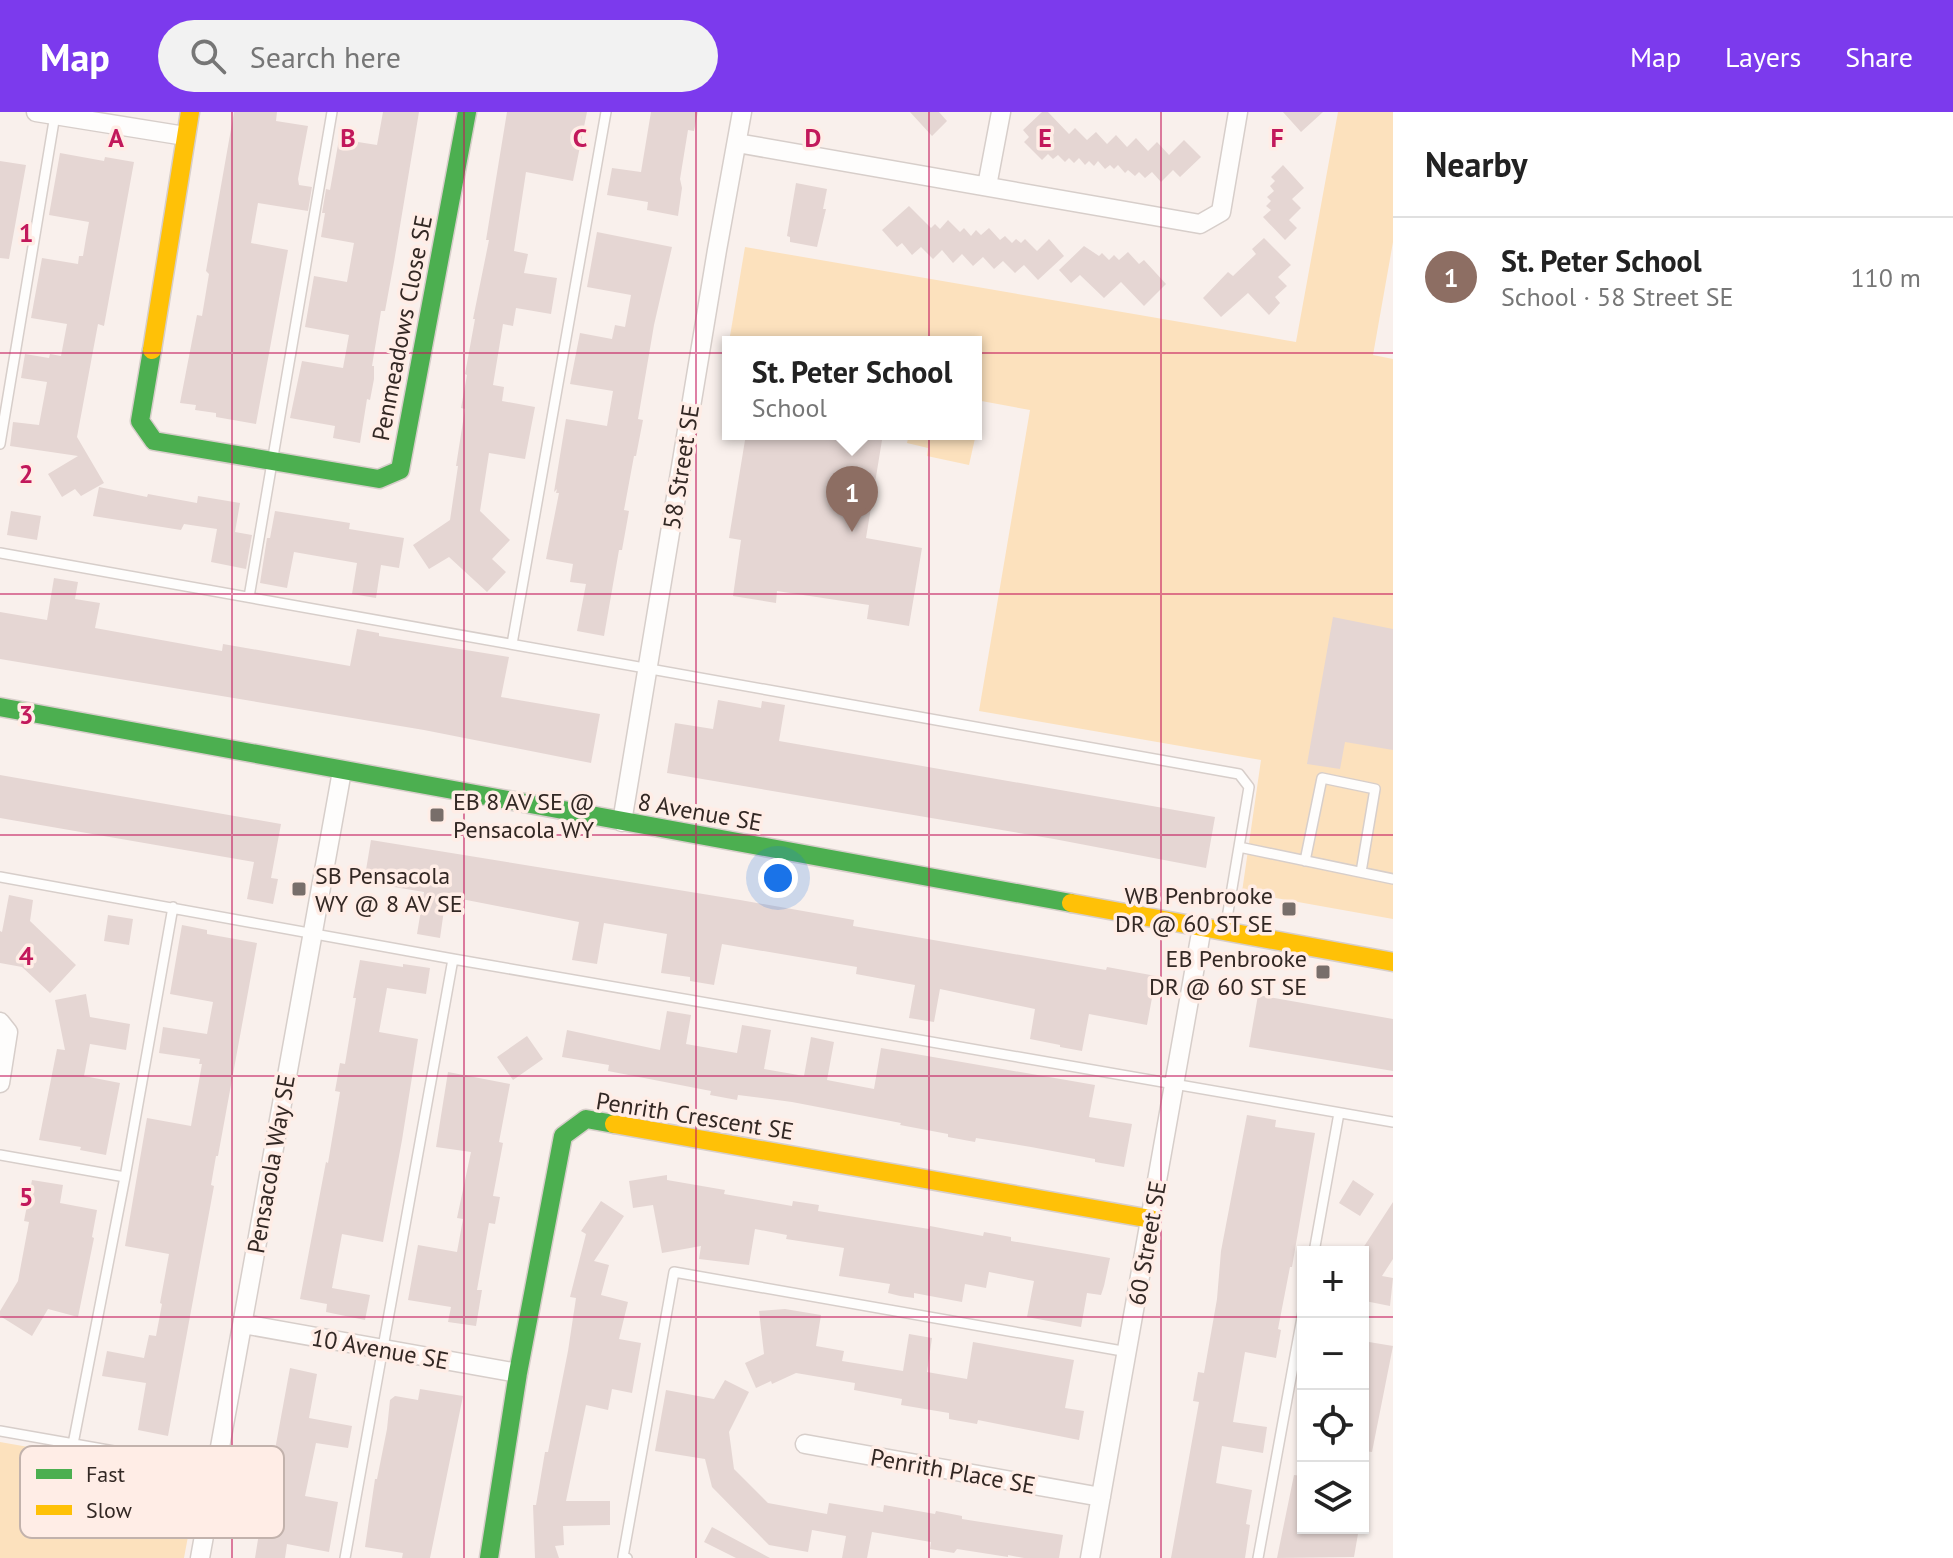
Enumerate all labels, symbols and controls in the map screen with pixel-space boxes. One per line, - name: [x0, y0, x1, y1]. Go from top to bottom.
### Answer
- search box: [158, 20, 718, 92]
- text: Map: [40, 32, 110, 81]
- icon: search: [186, 34, 230, 78]
- text: Search here: [250, 37, 401, 76]
- text: Map: [1630, 38, 1681, 75]
- text: Layers: [1725, 38, 1801, 75]
- text: Share: [1845, 38, 1913, 75]
- text: A: [108, 121, 124, 154]
- text: B: [340, 121, 356, 154]
- text: C: [573, 121, 587, 154]
- text: D: [805, 121, 821, 154]
- text: E: [1038, 121, 1052, 154]
- text: F: [1270, 121, 1284, 154]
- text: Nearby: [1425, 142, 1527, 186]
- street label: Penmeadows Close SE: [365, 213, 439, 443]
- text: 1: [19, 216, 33, 249]
- text: St. Peter School: [1501, 241, 1702, 280]
- text: 1: [1444, 261, 1458, 294]
- text: 110 m: [1850, 261, 1921, 294]
- text: School · 58 Street SE: [1501, 280, 1733, 313]
- popup: [722, 336, 982, 440]
- text: St. Peter School: [752, 352, 952, 391]
- text: School: [752, 391, 827, 424]
- street label: 58 Street SE: [656, 402, 706, 532]
- text: 2: [19, 457, 33, 490]
- pin: 1: [826, 466, 878, 532]
- text: 3: [19, 698, 33, 731]
- place label: EB 8 AV SE @ Pensacola WY: [453, 786, 595, 845]
- street label: 8 Avenue SE: [635, 786, 765, 838]
- marker: EB 8 AV SE @ Pensacola WY: [428, 806, 446, 824]
- your location: [758, 858, 798, 898]
- place label: SB Pensacola WY @ 8 AV SE: [315, 860, 463, 919]
- marker: SB Pensacola WY @ 8 AV SE: [290, 880, 308, 898]
- place label: WB Penbrooke DR @ 60 ST SE: [1115, 880, 1273, 939]
- marker: WB Penbrooke DR @ 60 ST SE: [1280, 900, 1298, 918]
- text: 4: [19, 939, 34, 972]
- place label: EB Penbrooke DR @ 60 ST SE: [1149, 943, 1307, 1002]
- marker: EB Penbrooke DR @ 60 ST SE: [1314, 963, 1332, 981]
- street label: Pensacola Way SE: [240, 1072, 302, 1256]
- street label: Penrith Crescent SE: [594, 1085, 796, 1147]
- street label: 60 Street SE: [1121, 1178, 1173, 1308]
- text: 5: [19, 1180, 33, 1213]
- map controls: [1297, 1246, 1369, 1534]
- button: +: [1297, 1246, 1369, 1318]
- button: −: [1297, 1318, 1369, 1390]
- street label: 10 Avenue SE: [309, 1322, 451, 1376]
- button: locate: [1297, 1390, 1369, 1462]
- street label: Penrith Place SE: [868, 1441, 1038, 1501]
- legend: [20, 1446, 284, 1538]
- text: Fast: [86, 1460, 126, 1488]
- button: layers: [1297, 1462, 1369, 1534]
- text: Slow: [86, 1496, 132, 1524]

